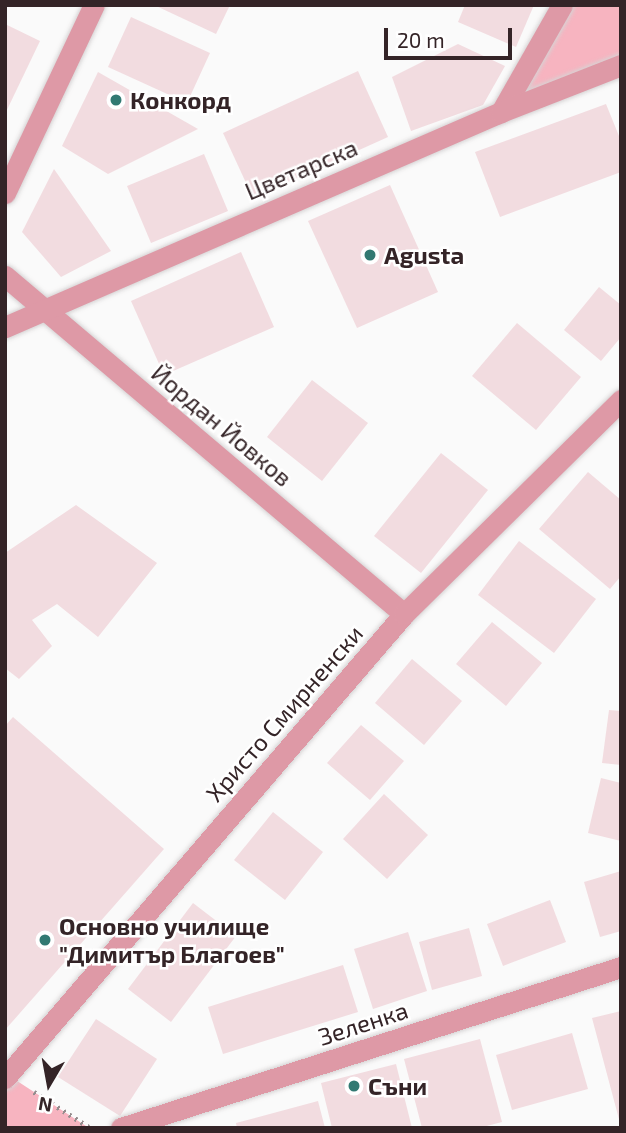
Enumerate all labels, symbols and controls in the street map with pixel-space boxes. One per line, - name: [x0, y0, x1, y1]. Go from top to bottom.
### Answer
- scale bar: [388, 14, 516, 58]
- text: 20 m: [397, 27, 445, 52]
- place label: Конкорд: [130, 86, 231, 114]
- marker: Конкорд: [108, 92, 124, 108]
- street label: Цветарска: [240, 132, 362, 206]
- place label: Agusta: [384, 241, 464, 269]
- marker: Agusta: [362, 247, 378, 263]
- street label: Йордан Йовков: [146, 358, 298, 492]
- street label: Христо Смирненски: [199, 619, 369, 807]
- place label: Основно училище "Димитър Благоев": [59, 912, 285, 968]
- marker: Основно училище "Димитър Благоев": [37, 932, 53, 948]
- street label: Зеленка: [314, 995, 412, 1051]
- north arrow: [14, 1049, 84, 1119]
- place label: Съни: [368, 1072, 427, 1100]
- marker: Съни: [346, 1078, 362, 1094]
- text: N: [37, 1093, 54, 1118]

